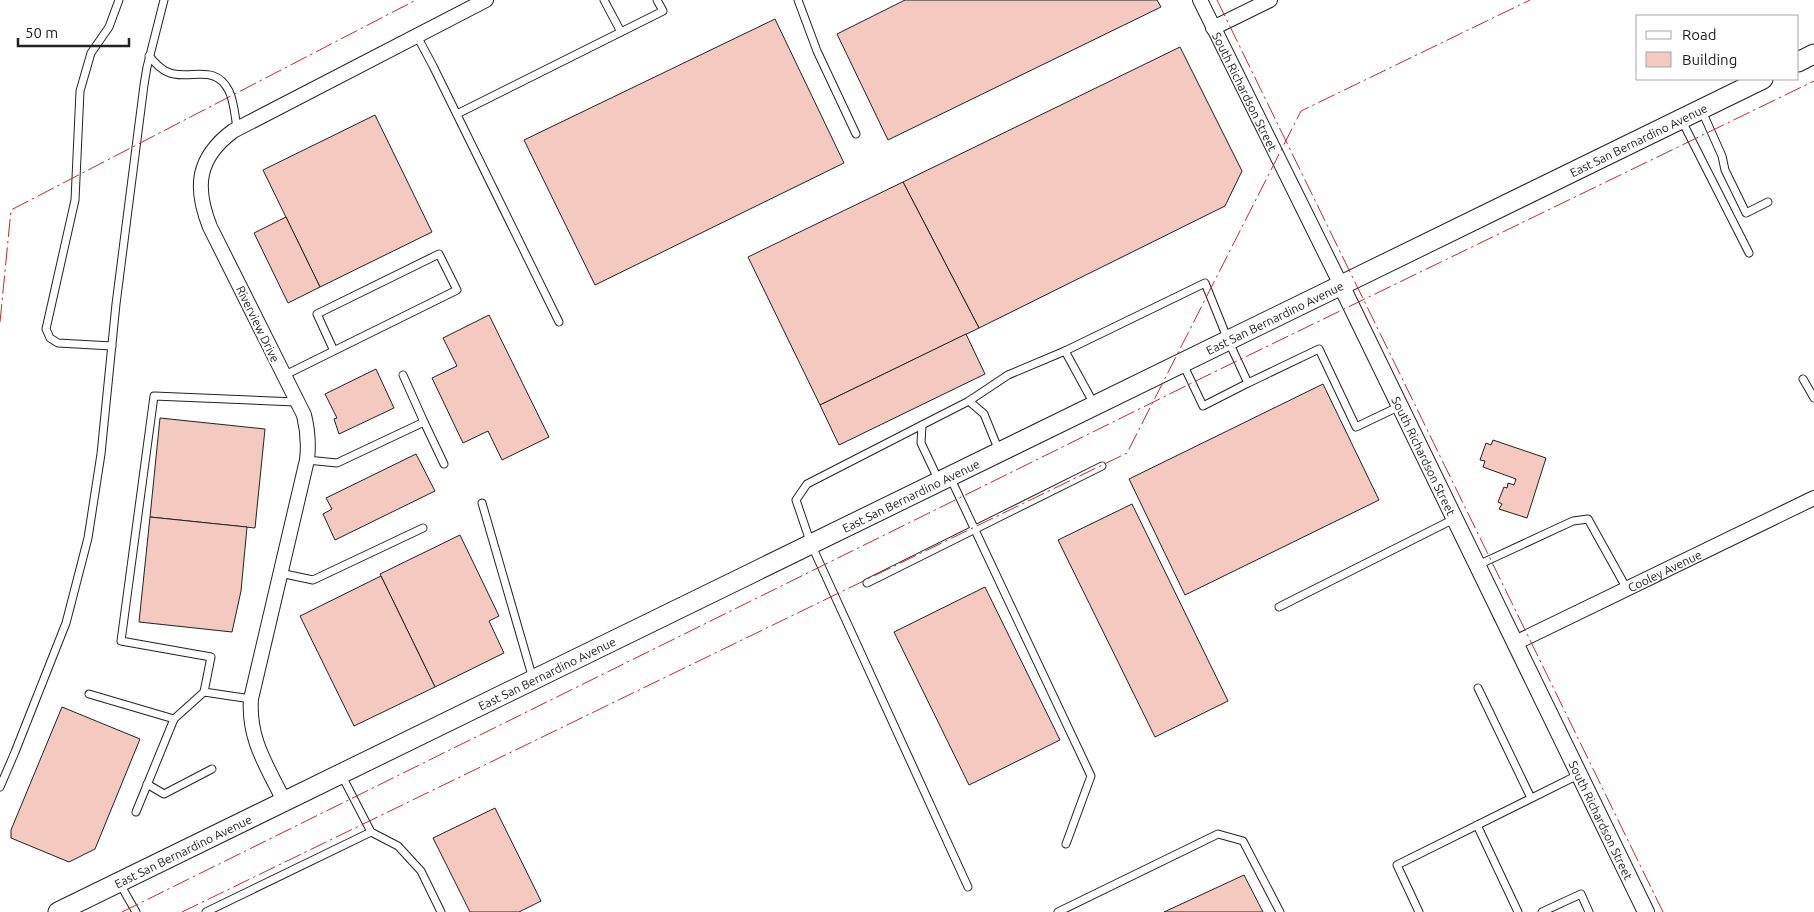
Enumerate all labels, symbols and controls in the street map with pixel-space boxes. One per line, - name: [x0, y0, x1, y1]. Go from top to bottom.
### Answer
- scale bar: [18, 15, 129, 47]
- legend: [1636, 15, 1799, 80]
- text: 50 m: [25, 24, 58, 41]
- text: Road: [1682, 26, 1717, 43]
- street label: South Richardson Street: [1210, 30, 1280, 153]
- text: Building: [1682, 51, 1737, 68]
- street label: East San Bernardino Avenue: [1568, 101, 1709, 179]
- street label: East San Bernardino Avenue: [1204, 279, 1345, 357]
- street label: Riverview Drive: [234, 284, 282, 364]
- street label: South Richardson Street: [1390, 394, 1459, 518]
- street label: East San Bernardino Avenue: [840, 456, 981, 534]
- street label: Cooley Avenue: [1625, 547, 1703, 594]
- street label: East San Bernardino Avenue: [476, 634, 618, 712]
- street label: South Richardson Street: [1567, 759, 1636, 882]
- street label: East San Bernardino Avenue: [112, 812, 254, 890]

